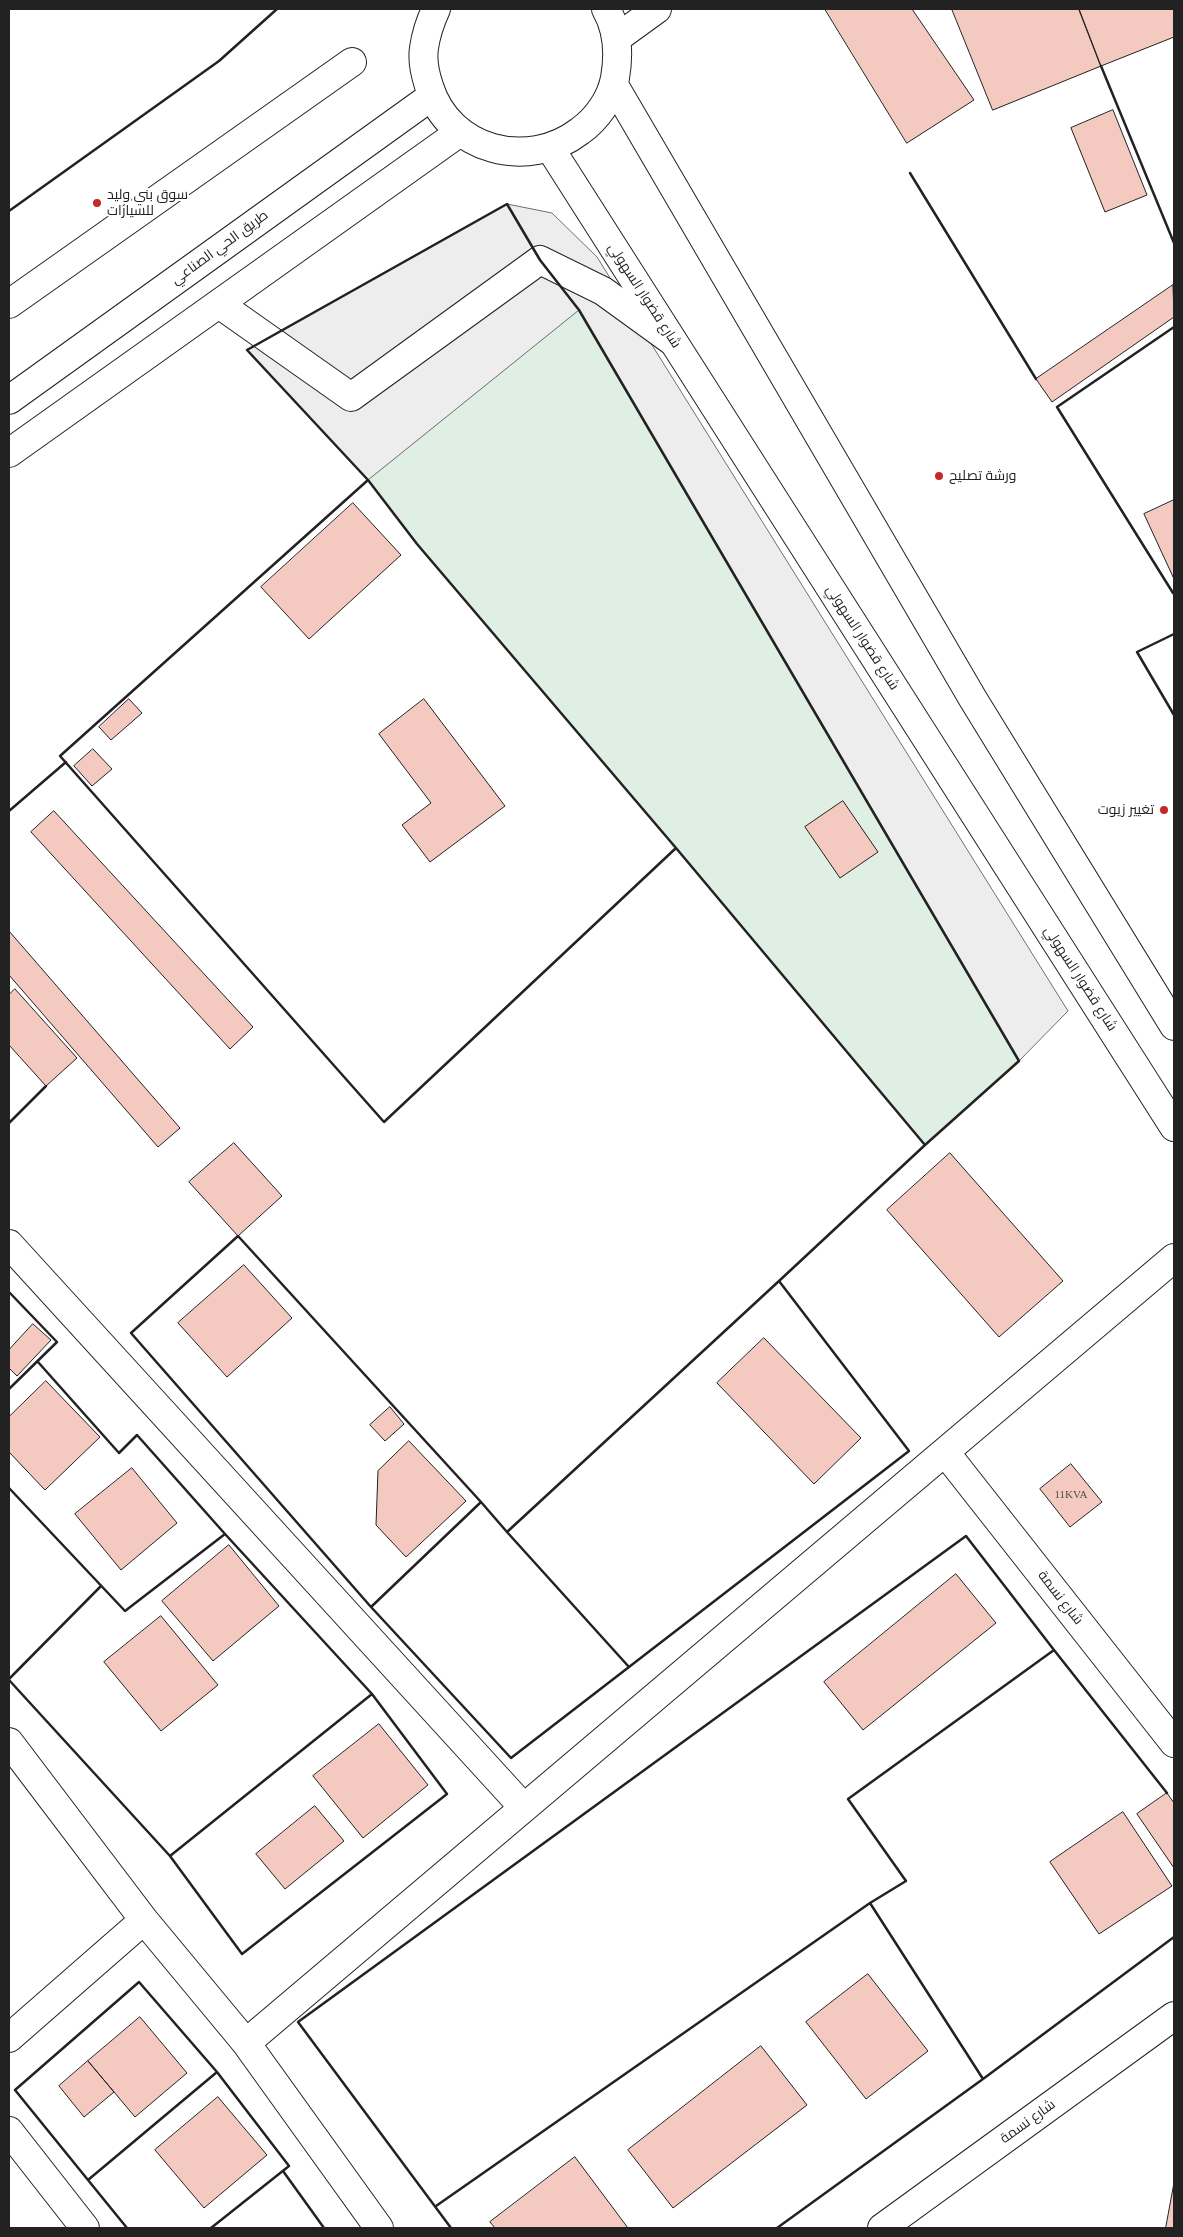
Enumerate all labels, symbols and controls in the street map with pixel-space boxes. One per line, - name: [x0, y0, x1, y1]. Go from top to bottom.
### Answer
- place label: سوق بني وليد للسيارات: [107, 187, 188, 220]
- marker: سوق بني وليد للسيارات: [91, 197, 103, 209]
- street label: طريق الحي الصناعي: [168, 207, 272, 289]
- street label: شارع قضوار السهولي: [604, 241, 684, 351]
- place label: ورشة تصليح: [949, 468, 1016, 484]
- marker: ورشة تصليح: [933, 470, 945, 482]
- street label: شارع قضوار السهولي: [822, 583, 902, 693]
- place label: تغيير زيوت: [1098, 802, 1154, 818]
- marker: تغيير زيوت: [1158, 804, 1170, 816]
- street label: شارع قضوار السهولي: [1040, 924, 1120, 1034]
- house number: 11KVA: [1054, 1488, 1088, 1502]
- street label: شارع نسمة: [1034, 1568, 1086, 1628]
- street label: شارع نسمة: [997, 2096, 1059, 2148]

